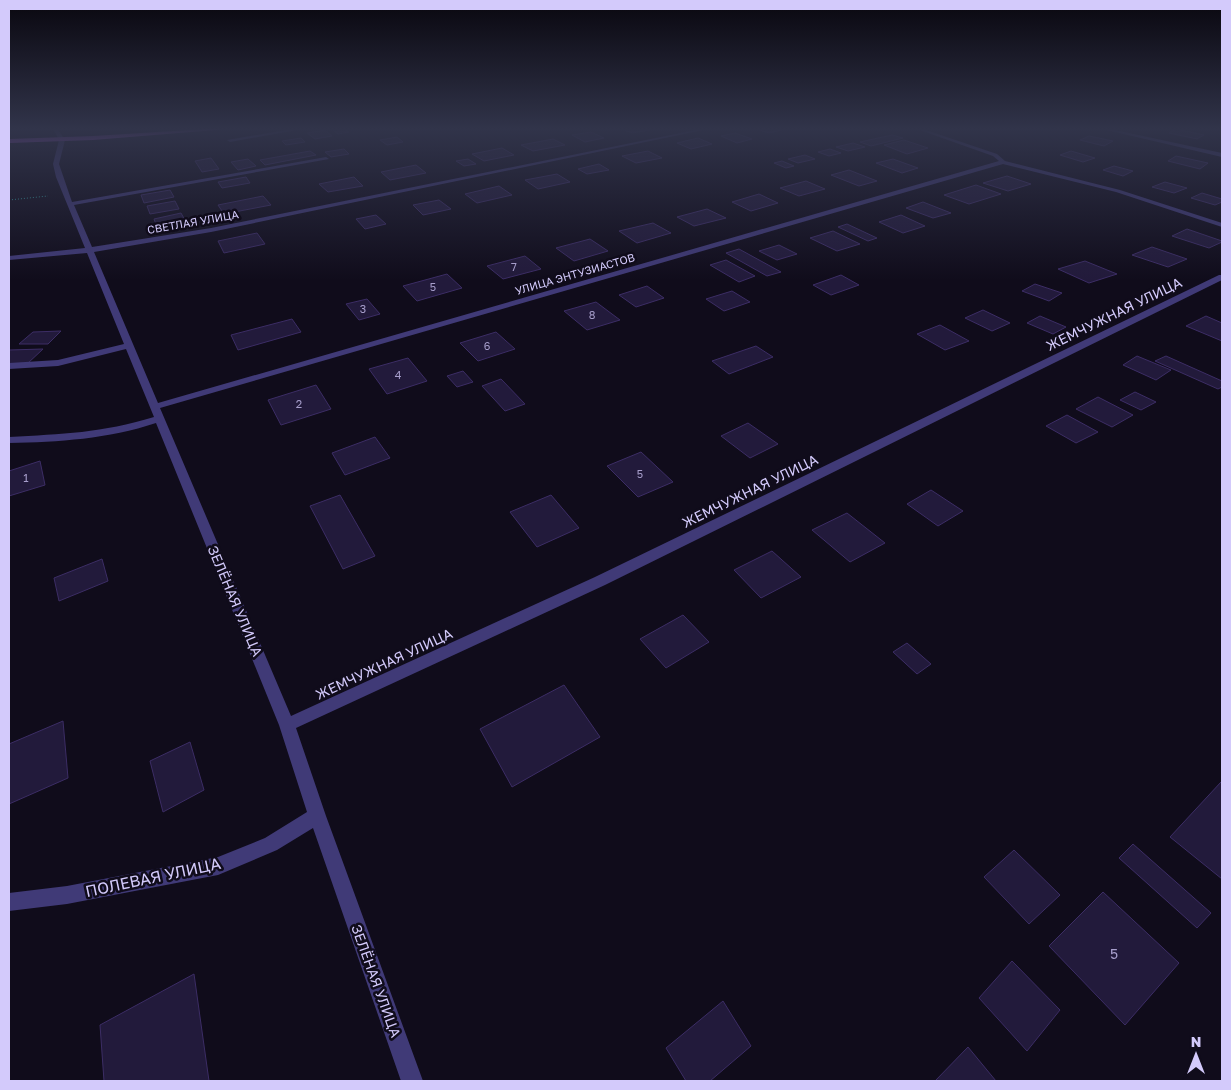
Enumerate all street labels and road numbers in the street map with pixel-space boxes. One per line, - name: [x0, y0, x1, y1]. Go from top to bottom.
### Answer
- street label: СВЕТЛАЯ УЛИЦА: [146, 207, 240, 236]
- street label: УЛИЦА ЭНТУЗИАСТОВ: [514, 250, 636, 297]
- street label: ЖЕМЧУЖНАЯ УЛИЦА: [1043, 273, 1185, 354]
- street label: ЖЕМЧУЖНАЯ УЛИЦА: [679, 450, 821, 531]
- street label: ЗЕЛЁНАЯ УЛИЦА: [204, 543, 267, 659]
- street label: ЖЕМЧУЖНАЯ УЛИЦА: [313, 624, 456, 703]
- street label: ПОЛЕВАЯ УЛИЦА: [83, 853, 223, 901]
- street label: ЗЕЛЁНАЯ УЛИЦА: [348, 922, 405, 1040]

